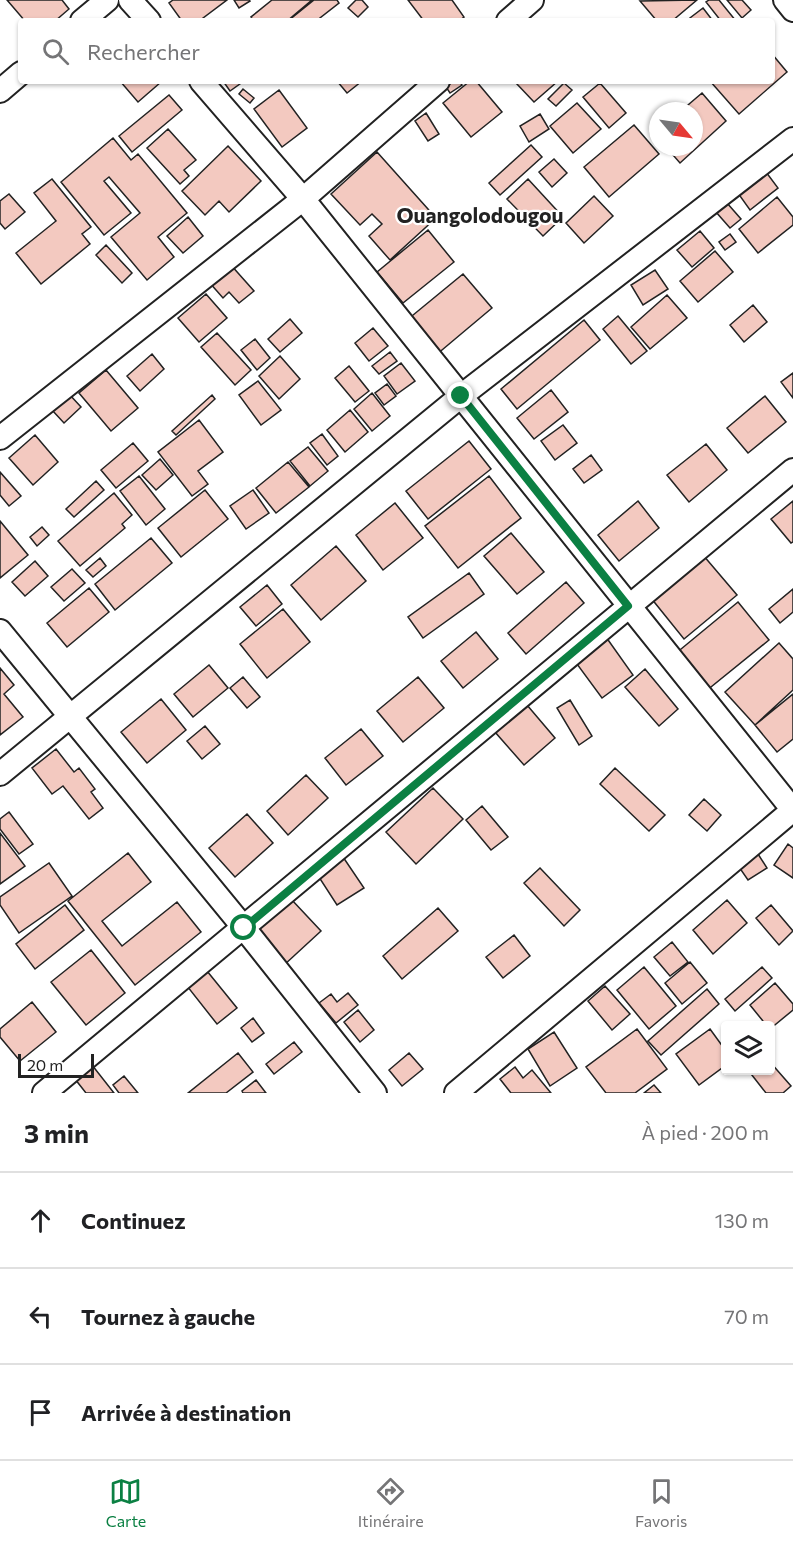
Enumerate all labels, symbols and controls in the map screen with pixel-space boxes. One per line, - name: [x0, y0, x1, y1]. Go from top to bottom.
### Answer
- search box: [18, 18, 775, 84]
- icon: search: [39, 35, 72, 68]
- text: Rechercher: [87, 38, 200, 65]
- north arrow: [649, 102, 703, 156]
- district label: Ouangolodougou: [396, 202, 564, 227]
- route end: [447, 382, 473, 408]
- route start: [230, 914, 256, 940]
- map controls: [721, 1021, 775, 1075]
- button: layers: [721, 1021, 775, 1075]
- scale bar: [18, 1051, 94, 1078]
- text: 20 m: [27, 1055, 63, 1074]
- text: 3 min: [24, 1117, 89, 1148]
- text: À pied · 200 m: [642, 1120, 769, 1144]
- icon: ahead: [24, 1204, 57, 1237]
- text: Continuez: [81, 1207, 186, 1234]
- text: 130 m: [715, 1208, 769, 1232]
- icon: left: [24, 1300, 57, 1333]
- text: Tournez à gauche: [81, 1303, 255, 1330]
- text: 70 m: [724, 1304, 769, 1328]
- icon: arrive: [24, 1396, 57, 1429]
- text: Arrivée à destination: [81, 1399, 291, 1426]
- tab: Carte: [106, 1475, 146, 1530]
- tab: Itinéraire: [358, 1475, 424, 1530]
- tab: Favoris: [635, 1475, 687, 1530]

